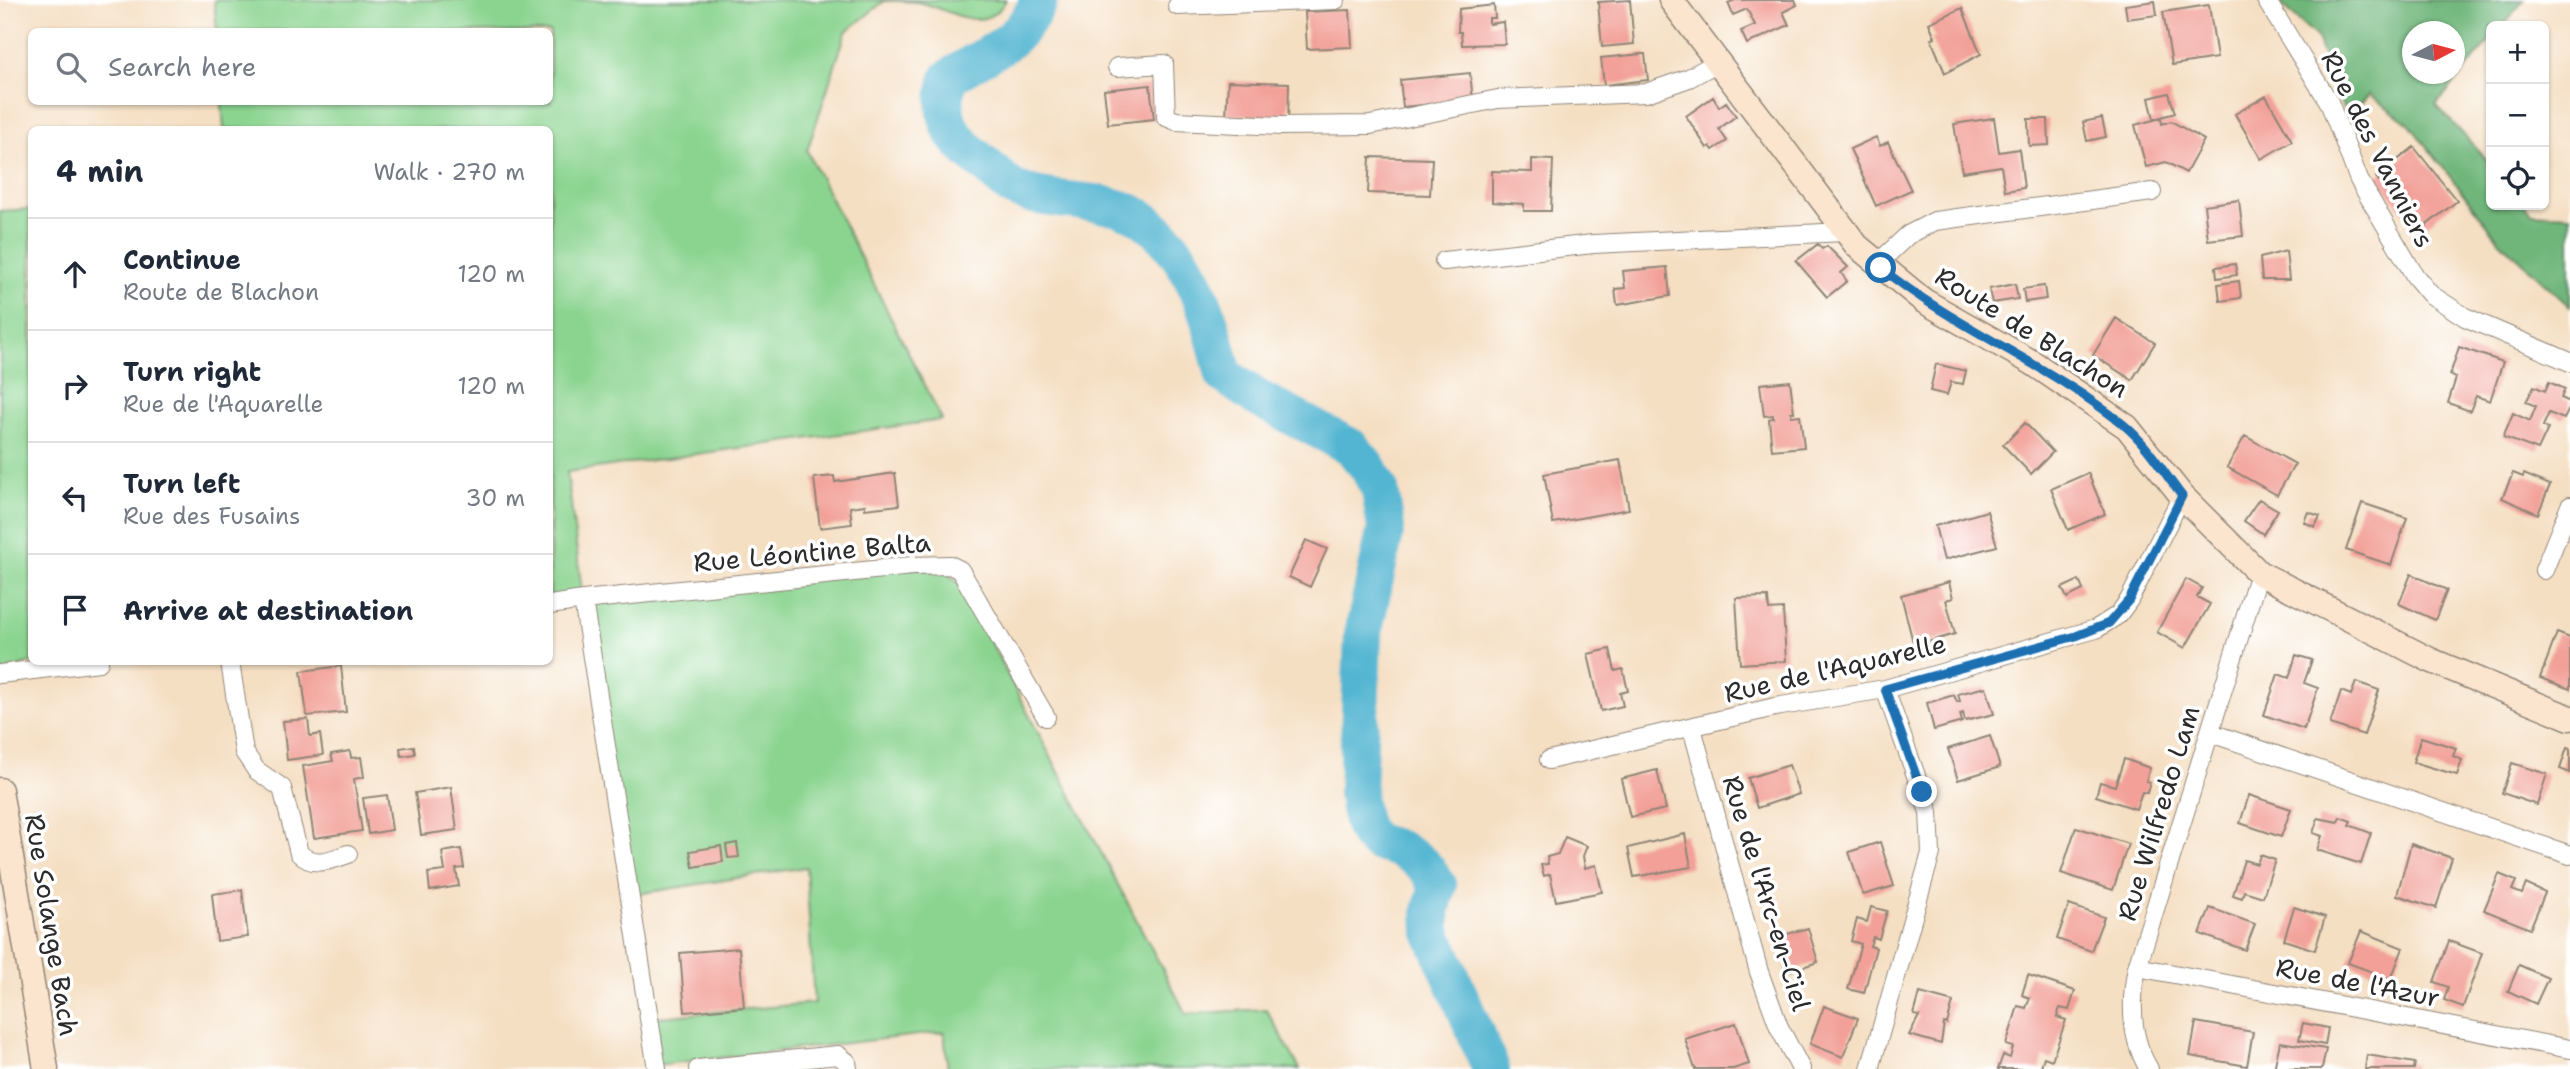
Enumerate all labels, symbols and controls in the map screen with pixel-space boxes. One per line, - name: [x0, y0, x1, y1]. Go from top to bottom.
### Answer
- north arrow: [2402, 21, 2465, 84]
- map controls: [2486, 21, 2549, 210]
- button: +: [2486, 21, 2549, 84]
- search box: [28, 28, 553, 105]
- street label: Rue des Vanniers: [2313, 45, 2443, 253]
- icon: search: [52, 48, 90, 86]
- text: Search here: [108, 49, 257, 84]
- button: −: [2486, 84, 2549, 147]
- button: locate: [2486, 147, 2549, 210]
- text: 4 min: [56, 151, 143, 192]
- text: Walk · 270 m: [373, 157, 525, 187]
- text: Continue: [123, 242, 241, 277]
- route start: [1865, 252, 1896, 283]
- icon: ahead: [56, 255, 94, 293]
- street label: Route de Blachon: [1929, 258, 2135, 406]
- text: 120 m: [457, 259, 525, 289]
- text: Route de Blachon: [123, 277, 319, 307]
- text: Turn right: [123, 354, 261, 389]
- icon: right: [56, 367, 94, 405]
- text: 120 m: [457, 371, 525, 401]
- text: Rue de l'Aquarelle: [123, 389, 323, 419]
- text: Turn left: [123, 466, 240, 501]
- icon: left: [56, 479, 94, 517]
- text: 30 m: [466, 483, 525, 513]
- text: Rue des Fusains: [123, 501, 300, 531]
- street label: Rue Léontine Balta: [692, 524, 932, 580]
- icon: arrive: [56, 591, 94, 629]
- text: Arrive at destination: [123, 593, 413, 628]
- street label: Rue de l'Aquarelle: [1721, 625, 1949, 711]
- street label: Rue Wilfredo Lam: [2109, 701, 2207, 925]
- street label: Rue de l'Arc-en-Ciel: [1715, 771, 1819, 1015]
- route end: [1906, 776, 1937, 807]
- street label: Rue Solange Bach: [17, 811, 87, 1039]
- street label: Rue de l'Azur: [2273, 949, 2443, 1015]

